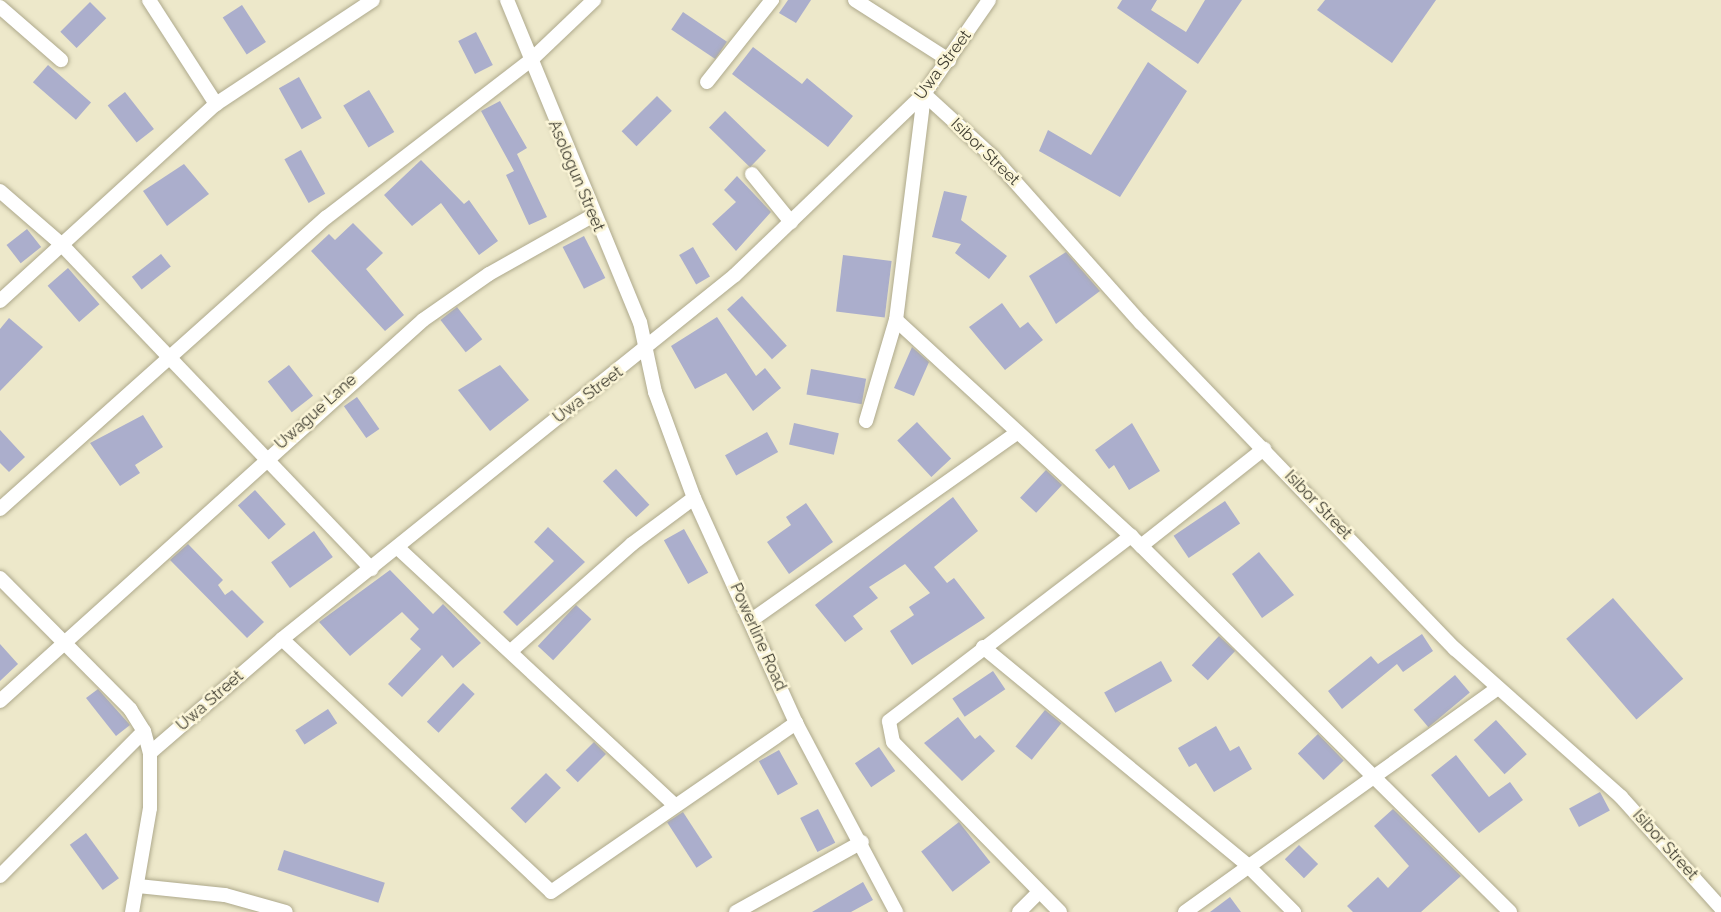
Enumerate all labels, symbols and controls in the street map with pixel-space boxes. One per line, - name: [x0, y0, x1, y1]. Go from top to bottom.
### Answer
- street label: Uwa Street: [911, 26, 975, 104]
- street label: Isibor Street: [946, 114, 1024, 190]
- street label: Asologun Street: [544, 117, 608, 235]
- street label: Uwa Street: [549, 363, 627, 427]
- street label: Uwague Lane: [271, 370, 361, 454]
- street label: Isibor Street: [1280, 466, 1356, 544]
- street label: Powerline Road: [726, 580, 790, 694]
- street label: Uwa Street: [173, 667, 247, 735]
- street label: Isibor Street: [1628, 806, 1702, 884]

